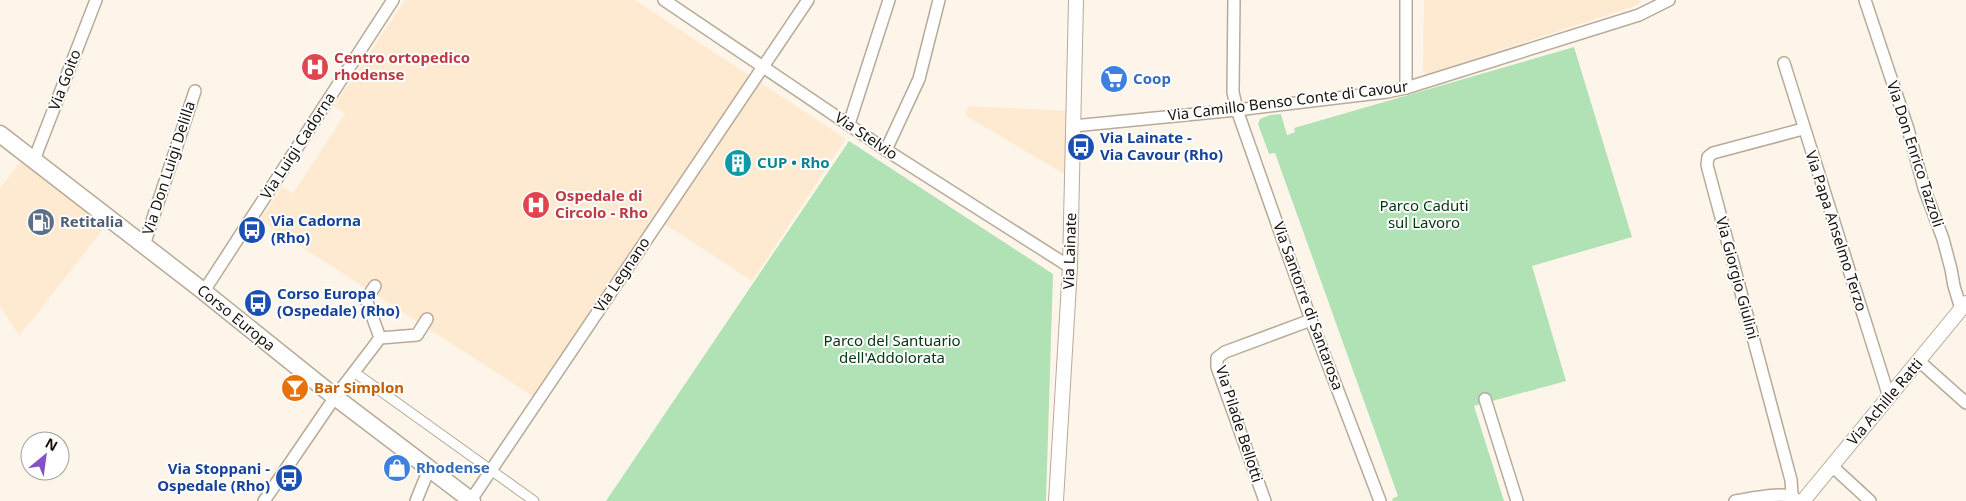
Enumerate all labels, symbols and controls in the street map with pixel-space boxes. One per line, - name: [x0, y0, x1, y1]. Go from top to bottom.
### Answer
- street label: Via Goito: [43, 46, 85, 113]
- place label: Centro ortopedico rhodense: [334, 47, 470, 84]
- hospital icon: Centro ortopedico rhodense: [300, 52, 330, 82]
- supermarket icon: Coop: [1099, 64, 1129, 94]
- place label: Coop: [1133, 68, 1171, 88]
- street label: Via Camillo Benso Conte di Cavour: [1167, 75, 1409, 125]
- street label: Via Don Enrico Tazzoli: [1883, 78, 1949, 229]
- street label: Via Luigi Cadorna: [255, 88, 339, 203]
- street label: Via Don Luigi Delilla: [137, 98, 199, 237]
- street label: Via Stelvio: [831, 107, 902, 164]
- place label: Via Lainate - Via Cavour (Rho): [1100, 127, 1223, 164]
- bus stop icon: Via Lainate - Via Cavour (Rho): [1066, 132, 1096, 162]
- building icon: CUP • Rho: [723, 148, 753, 178]
- street label: Via Papa Anselmo Terzo: [1802, 148, 1872, 314]
- place label: CUP • Rho: [757, 152, 830, 172]
- place label: Ospedale di Circolo - Rho: [555, 185, 648, 222]
- hospital icon: Ospedale di Circolo - Rho: [521, 190, 551, 220]
- park label: Parco Caduti sul Lavoro: [1379, 195, 1469, 232]
- fuel station icon: Retitalia: [26, 207, 56, 237]
- place label: Via Cadorna (Rho): [271, 210, 361, 247]
- place label: Retitalia: [60, 211, 123, 231]
- street label: Via Lainate: [1058, 212, 1080, 290]
- street label: Via Giorgio Giulini: [1712, 214, 1764, 341]
- bus stop icon: Via Cadorna (Rho): [237, 215, 267, 245]
- street label: Via Santorre di Santarosa: [1269, 219, 1349, 392]
- street label: Via Legnano: [589, 233, 654, 316]
- street label: Corso Europa: [193, 280, 280, 355]
- place label: Corso Europa (Ospedale) (Rho): [277, 283, 400, 320]
- bus stop icon: Corso Europa (Ospedale) (Rho): [243, 288, 273, 318]
- park label: Parco del Santuario dell'Addolorata: [823, 330, 961, 367]
- street label: Via Achille Ratti: [1842, 354, 1926, 449]
- street label: Via Pilade Bellotti: [1212, 363, 1268, 485]
- bar icon: Bar Simplon: [280, 373, 310, 403]
- place label: Bar Simplon: [314, 377, 404, 397]
- north arrow: [20, 431, 70, 481]
- text: N: [42, 433, 61, 455]
- shop icon: Rhodense: [382, 453, 412, 483]
- place label: Rhodense: [416, 457, 490, 477]
- place label: Via Stoppani - Ospedale (Rho): [157, 458, 270, 495]
- bus stop icon: Via Stoppani - Ospedale (Rho): [274, 463, 304, 493]

